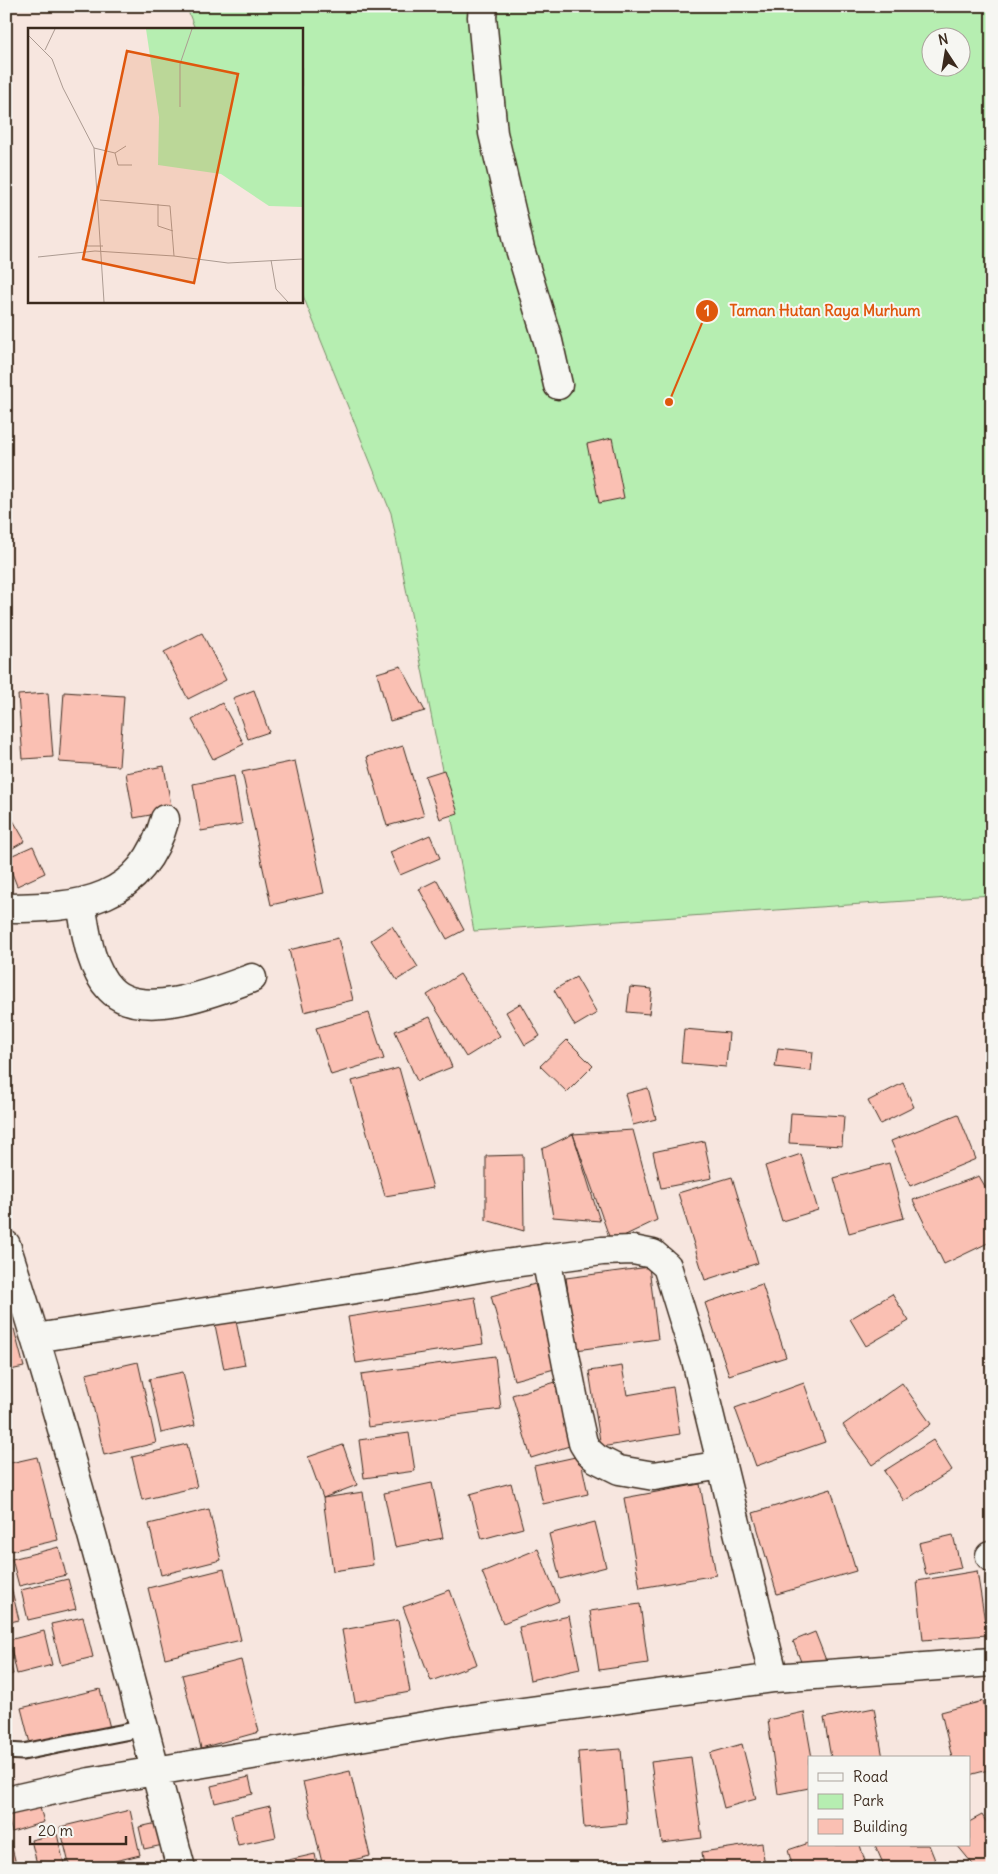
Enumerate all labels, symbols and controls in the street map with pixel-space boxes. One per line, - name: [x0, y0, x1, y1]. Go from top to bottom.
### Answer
- inset map: [28, 28, 302, 302]
- north arrow: [920, 28, 970, 78]
- text: N: [937, 29, 950, 49]
- callout: Taman Hutan Raya Murhum: [695, 296, 931, 326]
- text: 1: [704, 301, 710, 320]
- text: Taman Hutan Raya Murhum: [730, 301, 920, 321]
- legend: [808, 1756, 970, 1846]
- text: Road: [853, 1767, 888, 1786]
- text: Park: [853, 1791, 884, 1810]
- scale bar: [30, 1814, 126, 1846]
- text: Building: [853, 1817, 908, 1836]
- text: 20 m: [38, 1821, 73, 1840]

